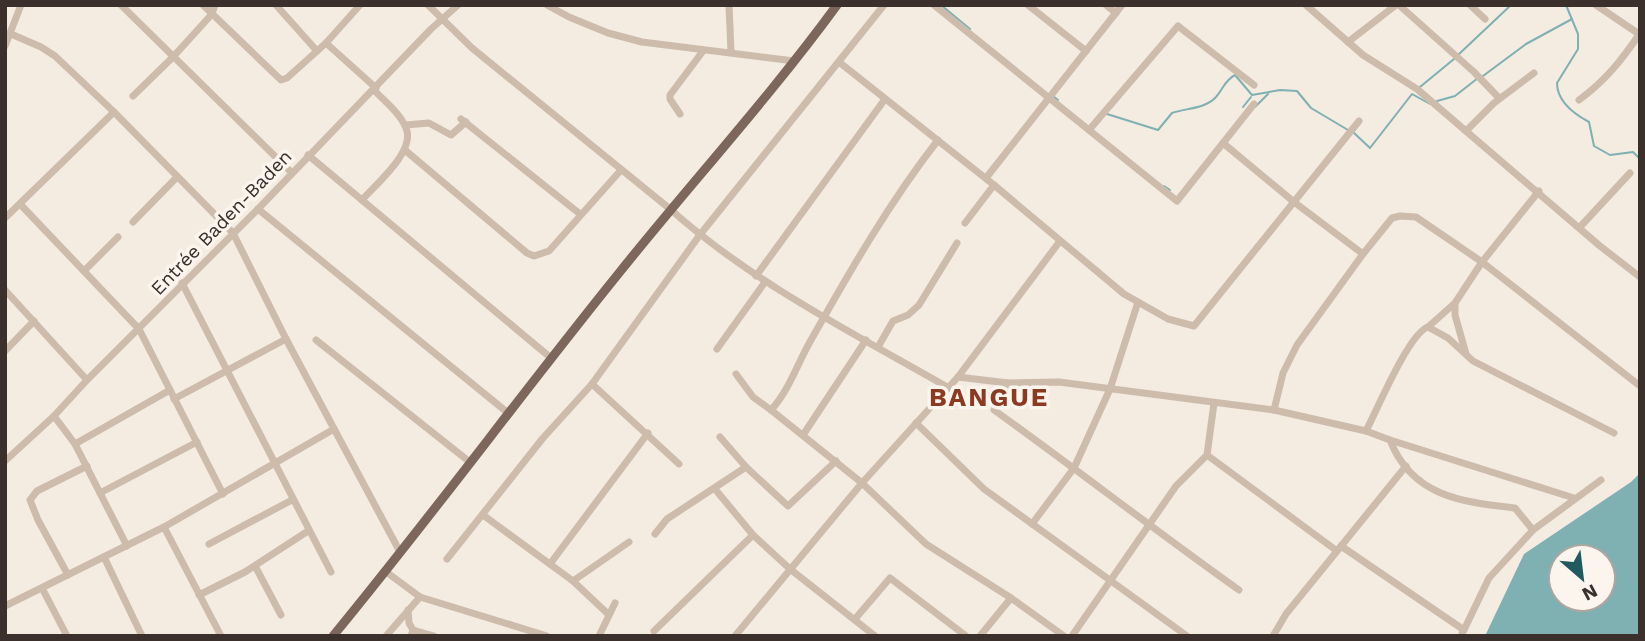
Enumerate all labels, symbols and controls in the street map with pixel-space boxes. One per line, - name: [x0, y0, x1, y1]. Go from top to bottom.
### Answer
- street label: Entrée Baden-Baden: [146, 145, 297, 300]
- district label: BANGUE: [929, 382, 1049, 412]
- north arrow: [1547, 543, 1617, 613]
- text: N: [1578, 579, 1601, 606]

